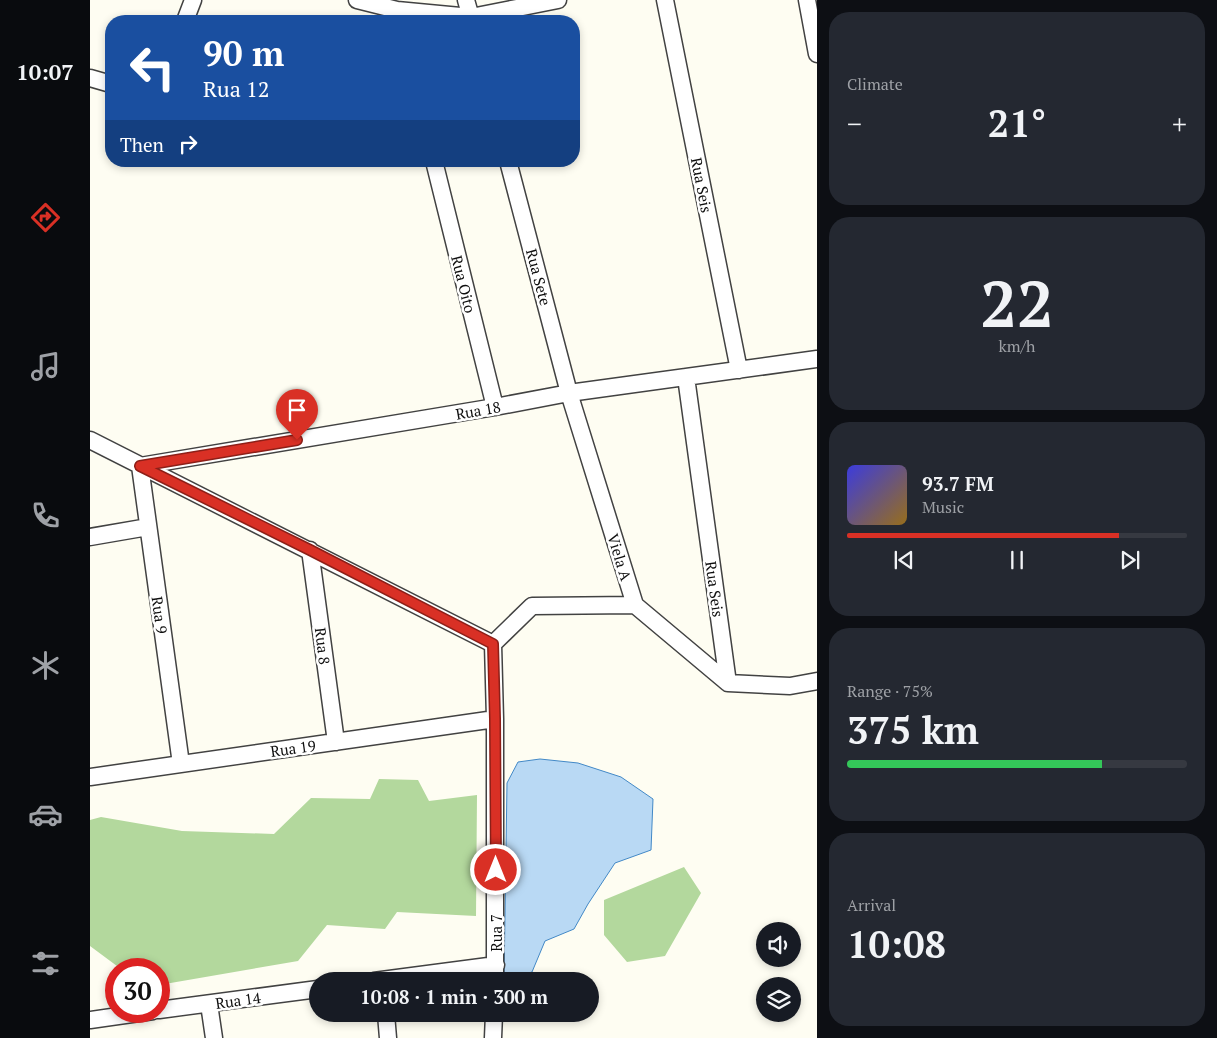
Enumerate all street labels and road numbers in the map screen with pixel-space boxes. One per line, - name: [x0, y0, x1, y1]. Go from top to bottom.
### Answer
- street label: Rua Seis: [687, 156, 717, 214]
- street label: Rua Sete: [522, 246, 556, 308]
- street label: Rua Oito: [447, 253, 481, 315]
- street label: Rua 18: [454, 396, 502, 424]
- street label: Viela A: [603, 531, 637, 584]
- street label: Rua Seis: [701, 560, 729, 618]
- street label: Rua 9: [147, 595, 173, 635]
- street label: Rua 8: [311, 626, 335, 666]
- street label: Rua 19: [269, 735, 317, 761]
- street label: Rua 7: [486, 914, 506, 952]
- street label: Rua 14: [214, 987, 262, 1013]

